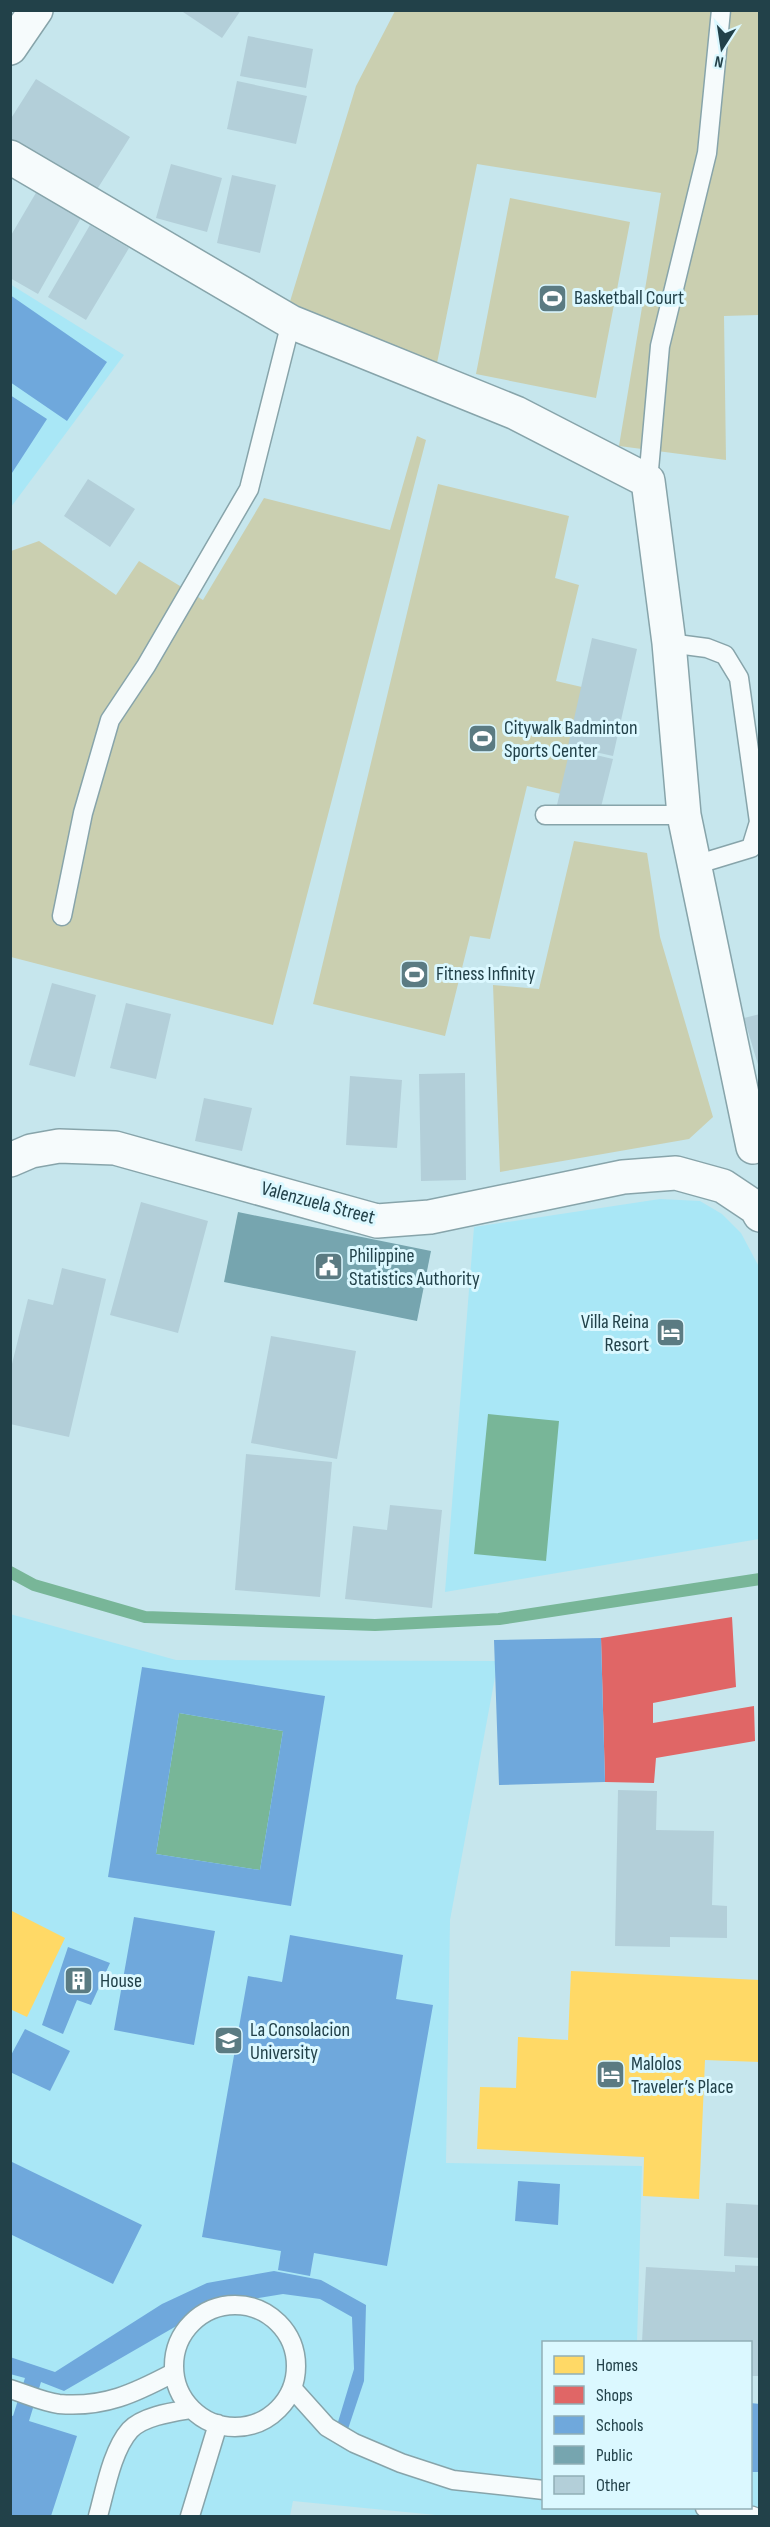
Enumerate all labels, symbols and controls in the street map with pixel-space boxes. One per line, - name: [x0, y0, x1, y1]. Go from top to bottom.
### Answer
- north arrow: [692, 18, 752, 78]
- text: N: [713, 51, 725, 71]
- sports icon: Basketball Court: [537, 282, 569, 314]
- place label: Basketball Court: [574, 286, 684, 310]
- place label: Citywalk Badminton Sports Center: [504, 716, 638, 763]
- sports icon: Citywalk Badminton Sports Center: [467, 723, 499, 755]
- sports icon: Fitness Infinity: [399, 958, 431, 990]
- place label: Fitness Infinity: [436, 962, 535, 986]
- street label: Valenzuela Street: [258, 1176, 378, 1230]
- place label: Philippine Statistics Authority: [349, 1244, 480, 1291]
- public building icon: Philippine Statistics Authority: [312, 1251, 344, 1283]
- place label: Villa Reina Resort: [581, 1310, 649, 1357]
- hotel icon: Villa Reina Resort: [654, 1317, 686, 1349]
- building icon: House: [63, 1965, 95, 1997]
- place label: House: [100, 1969, 142, 1993]
- place label: La Consolacion University: [250, 2018, 350, 2065]
- school or university icon: La Consolacion University: [213, 2025, 245, 2057]
- place label: Malolos Traveler’s Place: [631, 2052, 733, 2099]
- hotel icon: Malolos Traveler’s Place: [594, 2059, 626, 2091]
- legend: [542, 2341, 752, 2509]
- text: Homes: [596, 2355, 638, 2376]
- text: Shops: [596, 2385, 633, 2406]
- text: Schools: [596, 2415, 643, 2436]
- text: Public: [596, 2445, 633, 2466]
- text: Other: [596, 2475, 630, 2496]

